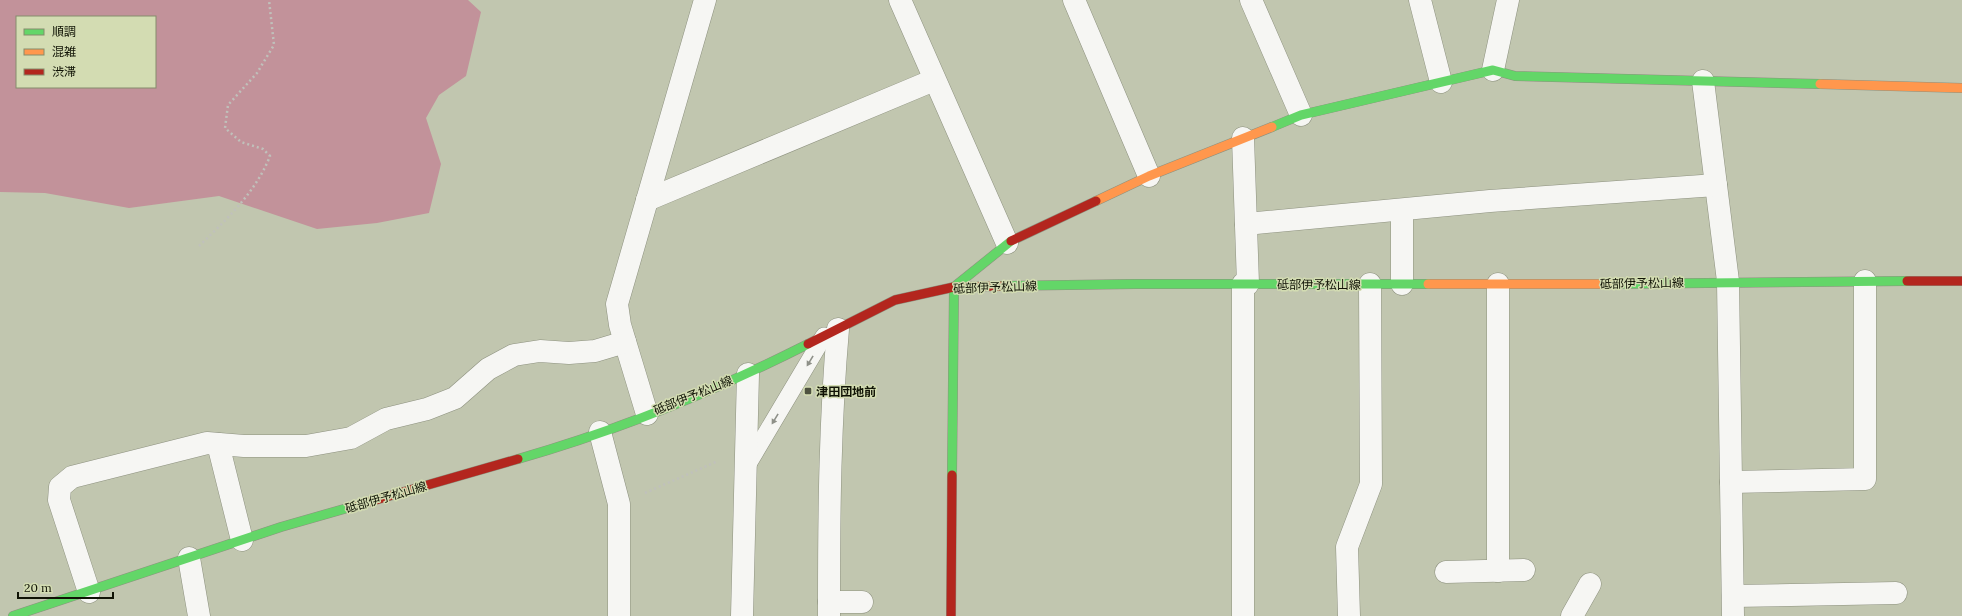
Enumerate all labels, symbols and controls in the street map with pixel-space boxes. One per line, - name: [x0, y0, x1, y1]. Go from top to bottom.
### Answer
- legend: [16, 16, 156, 88]
- text: 順調: [52, 24, 76, 39]
- text: 混雑: [52, 44, 76, 59]
- text: 渋滞: [52, 64, 76, 79]
- street label: 砥部伊予松山線: [1600, 275, 1684, 291]
- street label: 砥部伊予松山線: [1277, 277, 1361, 292]
- street label: 砥部伊予松山線: [953, 278, 1037, 296]
- one-way arrow: [806, 355, 813, 367]
- street label: 砥部伊予松山線: [651, 372, 735, 418]
- place label: 津田団地前: [816, 384, 876, 399]
- marker: 津田団地前: [803, 386, 813, 396]
- one-way arrow: [771, 414, 779, 424]
- street label: 砥部伊予松山線: [344, 478, 428, 516]
- scale bar: [18, 574, 113, 600]
- text: 20 m: [24, 580, 52, 595]

